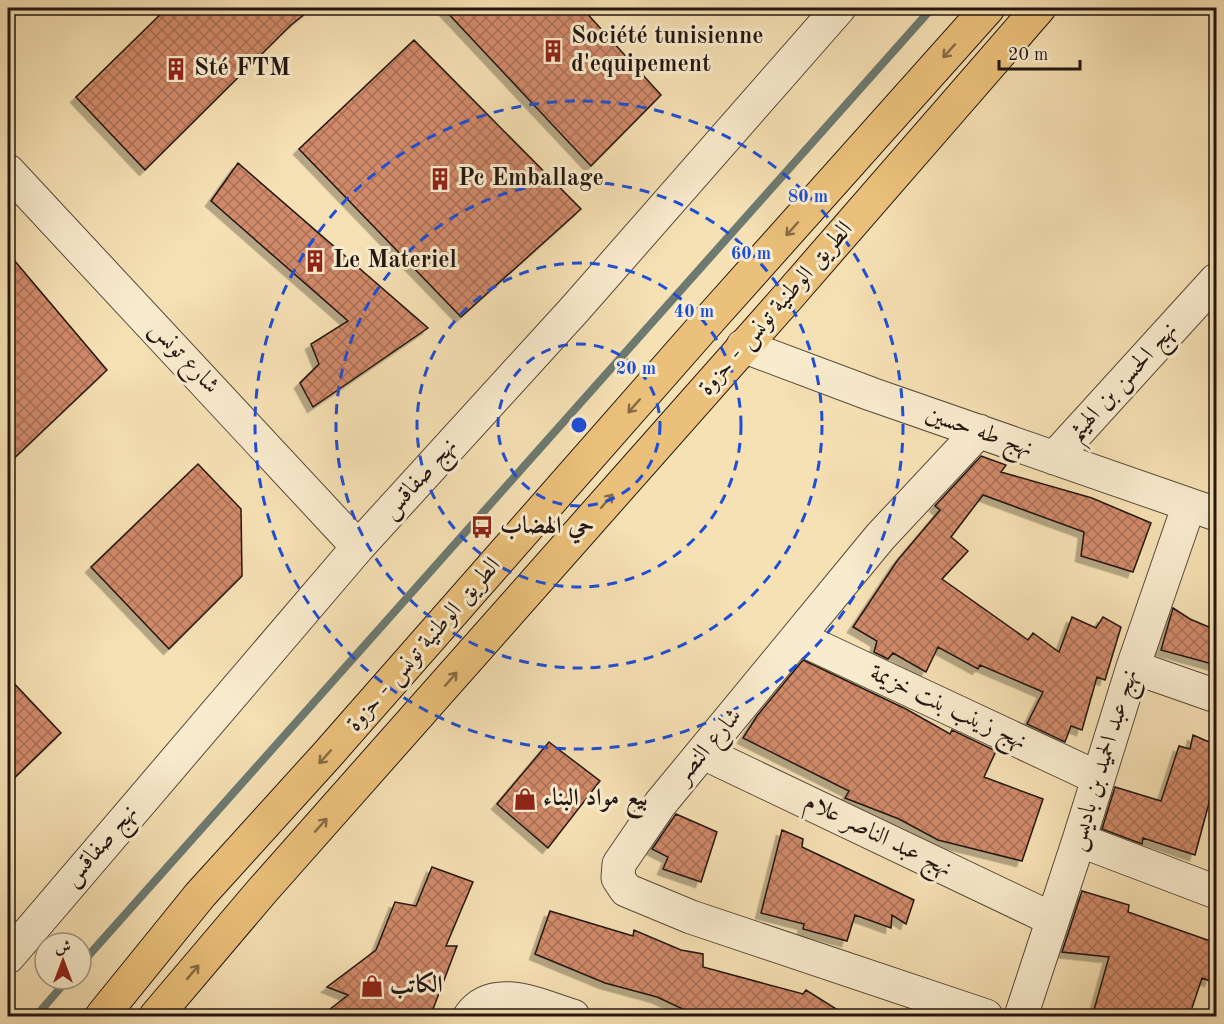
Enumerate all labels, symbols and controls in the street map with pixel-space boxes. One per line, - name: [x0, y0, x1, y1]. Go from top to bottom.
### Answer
- place label: Société tunisienne d'equipement: [571, 25, 764, 77]
- scale bar: [999, 33, 1080, 71]
- building icon: Société tunisienne d'equipement: [540, 38, 566, 64]
- one-way arrow: [942, 43, 956, 58]
- text: 20 m: [1008, 46, 1048, 64]
- building icon: Sté FTM: [163, 56, 189, 82]
- place label: Sté FTM: [194, 57, 290, 81]
- building icon: Pc Emballage: [427, 166, 453, 192]
- place label: Pc Emballage: [458, 167, 604, 191]
- text: 80 m: [788, 188, 828, 206]
- street label: الطريق الوطنية تونس - حزوة: [694, 218, 859, 402]
- one-way arrow: [785, 221, 799, 236]
- text: 60 m: [731, 245, 771, 263]
- building icon: Le Materiel: [302, 248, 328, 274]
- place label: Le Materiel: [333, 249, 457, 273]
- text: 40 m: [674, 303, 714, 321]
- street label: شارع تونس: [140, 317, 223, 403]
- street label: نهج الحسن بن الهيثم: [1064, 318, 1190, 453]
- text: 20 m: [616, 360, 656, 378]
- one-way arrow: [628, 397, 642, 413]
- street label: نهج طه حسين: [920, 402, 1036, 468]
- centre of rings: [569, 415, 589, 435]
- street label: نهج صفاقس: [378, 434, 467, 529]
- one-way arrow: [600, 494, 614, 509]
- bus stop icon: حي الهضاب: [469, 514, 495, 540]
- place label: حي الهضاب: [500, 514, 594, 544]
- street label: الطريق الوطنية تونس - حزوة: [342, 554, 507, 738]
- street label: نهج زينب بنت خزيمة: [863, 661, 1030, 761]
- street label: نهج عبد الحميد بن باديس: [1065, 666, 1150, 856]
- one-way arrow: [444, 672, 458, 687]
- street label: شارع النصر: [669, 704, 751, 794]
- one-way arrow: [318, 749, 332, 764]
- shop icon: بيع مواد البناء: [512, 786, 538, 812]
- place label: بيع مواد البناء: [543, 786, 648, 819]
- street label: نهج عبد الناصر علام: [798, 790, 955, 888]
- street label: نهج صفاقس: [59, 801, 148, 896]
- one-way arrow: [314, 818, 328, 833]
- north arrow: [33, 931, 93, 991]
- text: ش: [55, 940, 71, 956]
- one-way arrow: [187, 964, 200, 980]
- place label: الكاتب: [390, 971, 443, 999]
- shop icon: الكاتب: [359, 973, 385, 999]

